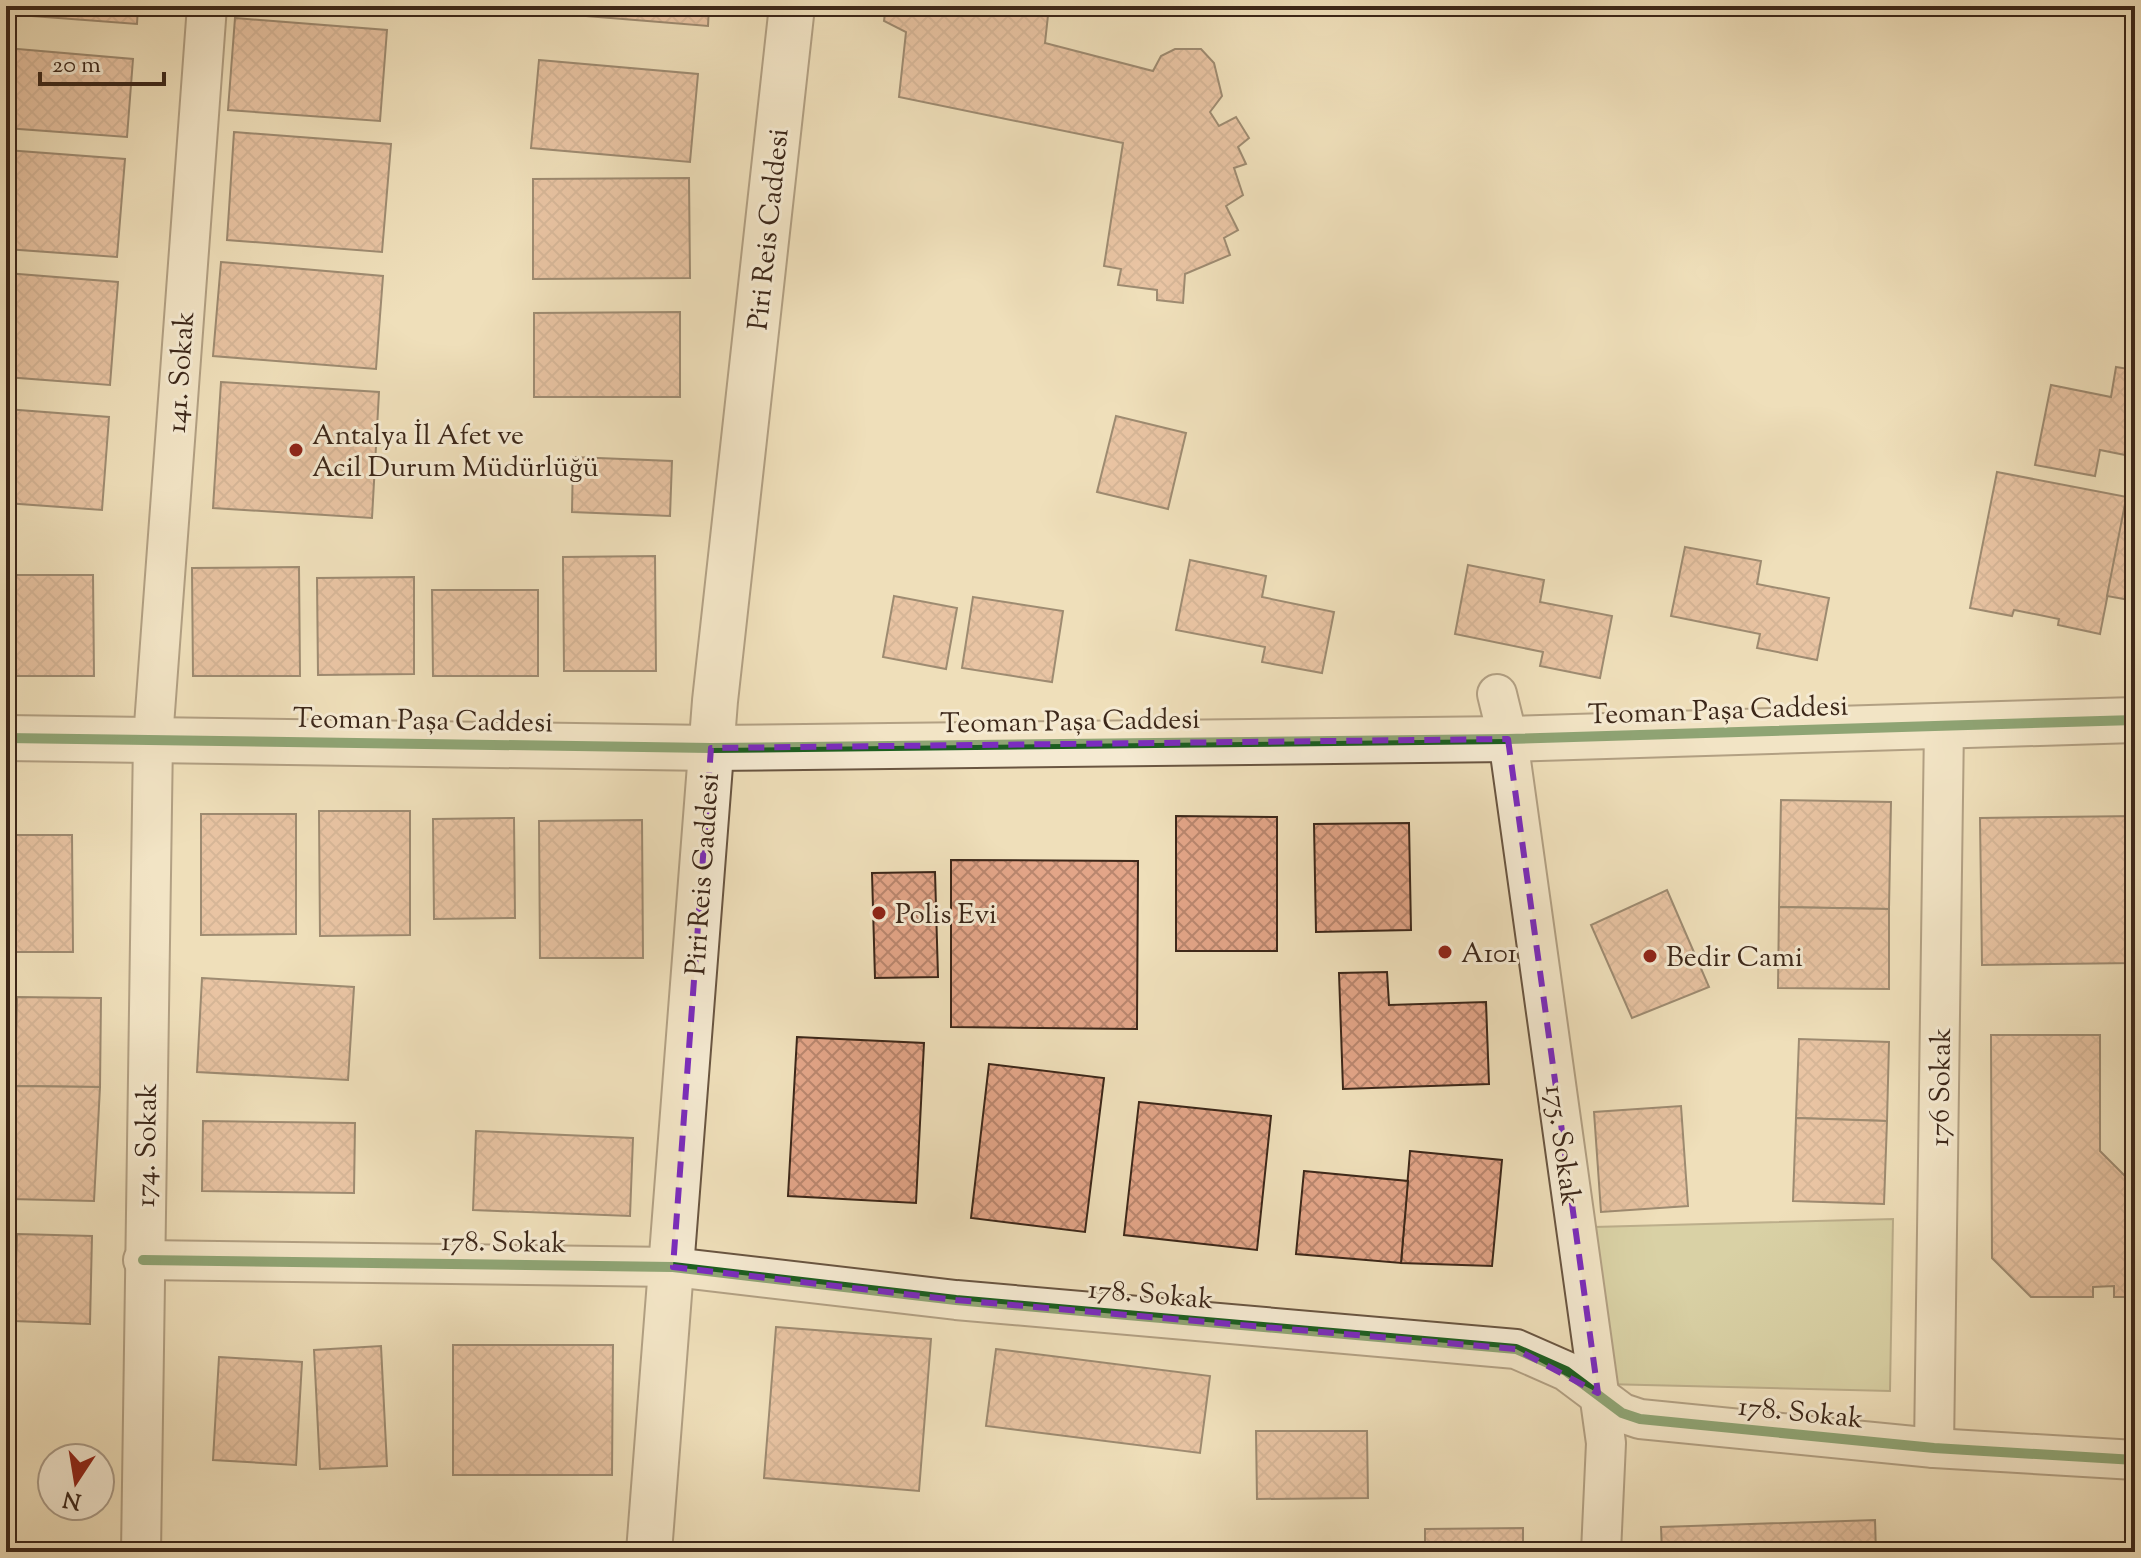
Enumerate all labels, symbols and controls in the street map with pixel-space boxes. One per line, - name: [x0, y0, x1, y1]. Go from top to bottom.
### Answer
- scale bar: [40, 36, 164, 86]
- text: 20 m: [52, 49, 101, 83]
- street label: Piri Reis Caddesi: [740, 126, 800, 332]
- street label: 141. Sokak: [158, 310, 206, 434]
- place label: Antalya İl Afet ve Acil Durum Müdürlüğü: [312, 417, 599, 489]
- marker: Antalya İl Afet ve Acil Durum Müdürlüğü: [287, 441, 305, 459]
- street label: Teoman Paşa Caddesi: [1587, 687, 1849, 737]
- street label: Teoman Paşa Caddesi: [293, 700, 553, 744]
- street label: Teoman Paşa Caddesi: [940, 701, 1200, 745]
- street label: Piri Reis Caddesi: [677, 772, 731, 977]
- place label: Polis Evi: [895, 896, 997, 936]
- marker: Polis Evi: [870, 904, 888, 922]
- place label: A101: [1461, 935, 1517, 975]
- place label: Bedir Cami: [1666, 939, 1803, 979]
- marker: A101: [1436, 943, 1454, 961]
- marker: Bedir Cami: [1641, 947, 1659, 965]
- street label: 176 Sokak: [1921, 1027, 1963, 1147]
- street label: 174. Sokak: [127, 1083, 169, 1207]
- street label: 175. Sokak: [1533, 1083, 1589, 1208]
- street label: 178. Sokak: [441, 1223, 567, 1265]
- street label: 178. Sokak: [1086, 1271, 1215, 1321]
- street label: 178. Sokak: [1736, 1388, 1865, 1440]
- north arrow: [36, 1442, 116, 1522]
- text: N: [60, 1481, 84, 1516]

